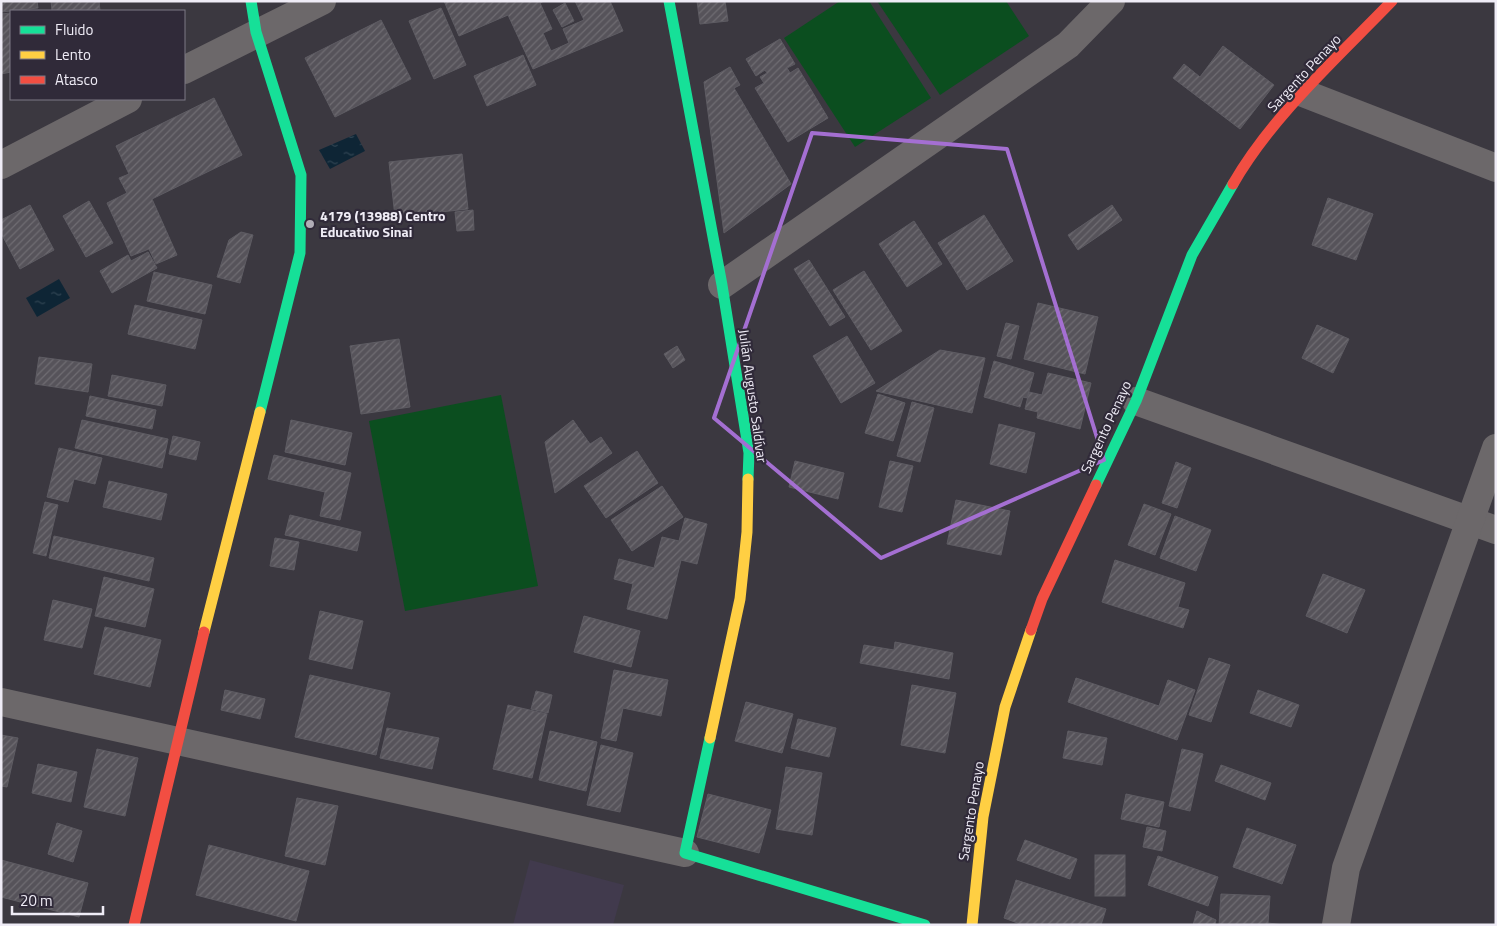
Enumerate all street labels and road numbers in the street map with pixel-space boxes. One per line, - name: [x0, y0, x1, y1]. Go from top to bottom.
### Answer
- street label: Sargento Penayo: [1262, 29, 1346, 116]
- street label: Julián Augusto Saldívar: [734, 328, 773, 464]
- street label: Sargento Penayo: [1075, 377, 1136, 477]
- street label: Sargento Penayo: [952, 760, 989, 862]

